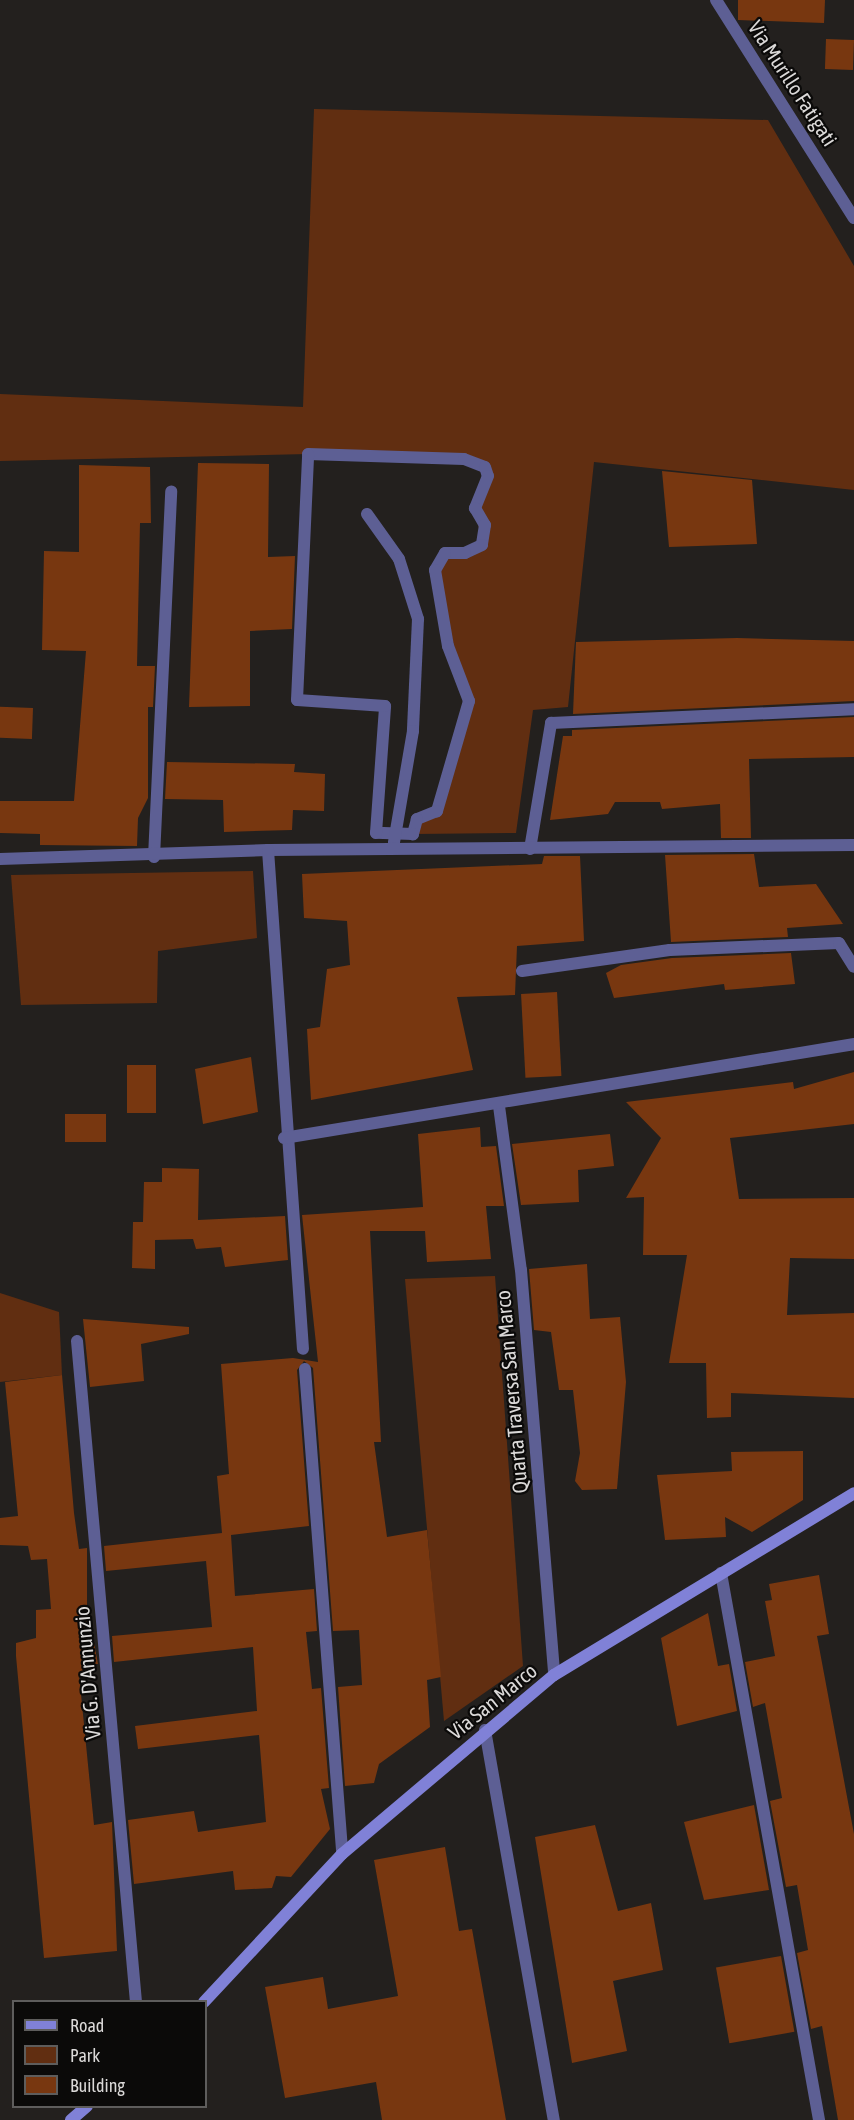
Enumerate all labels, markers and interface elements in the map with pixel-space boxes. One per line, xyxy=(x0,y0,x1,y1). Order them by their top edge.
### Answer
street label: Via Murillo Fatigati xyxy=(743,15,843,151)
street label: Quarta Traversa San Marco xyxy=(490,1289,532,1495)
street label: Via G. D'Annunzio xyxy=(69,1605,105,1741)
street label: Via San Marco xyxy=(442,1658,542,1744)
legend xyxy=(12,2000,207,2108)
text: Road xyxy=(70,2015,104,2036)
text: Park xyxy=(70,2045,100,2066)
text: Building xyxy=(70,2075,125,2096)

